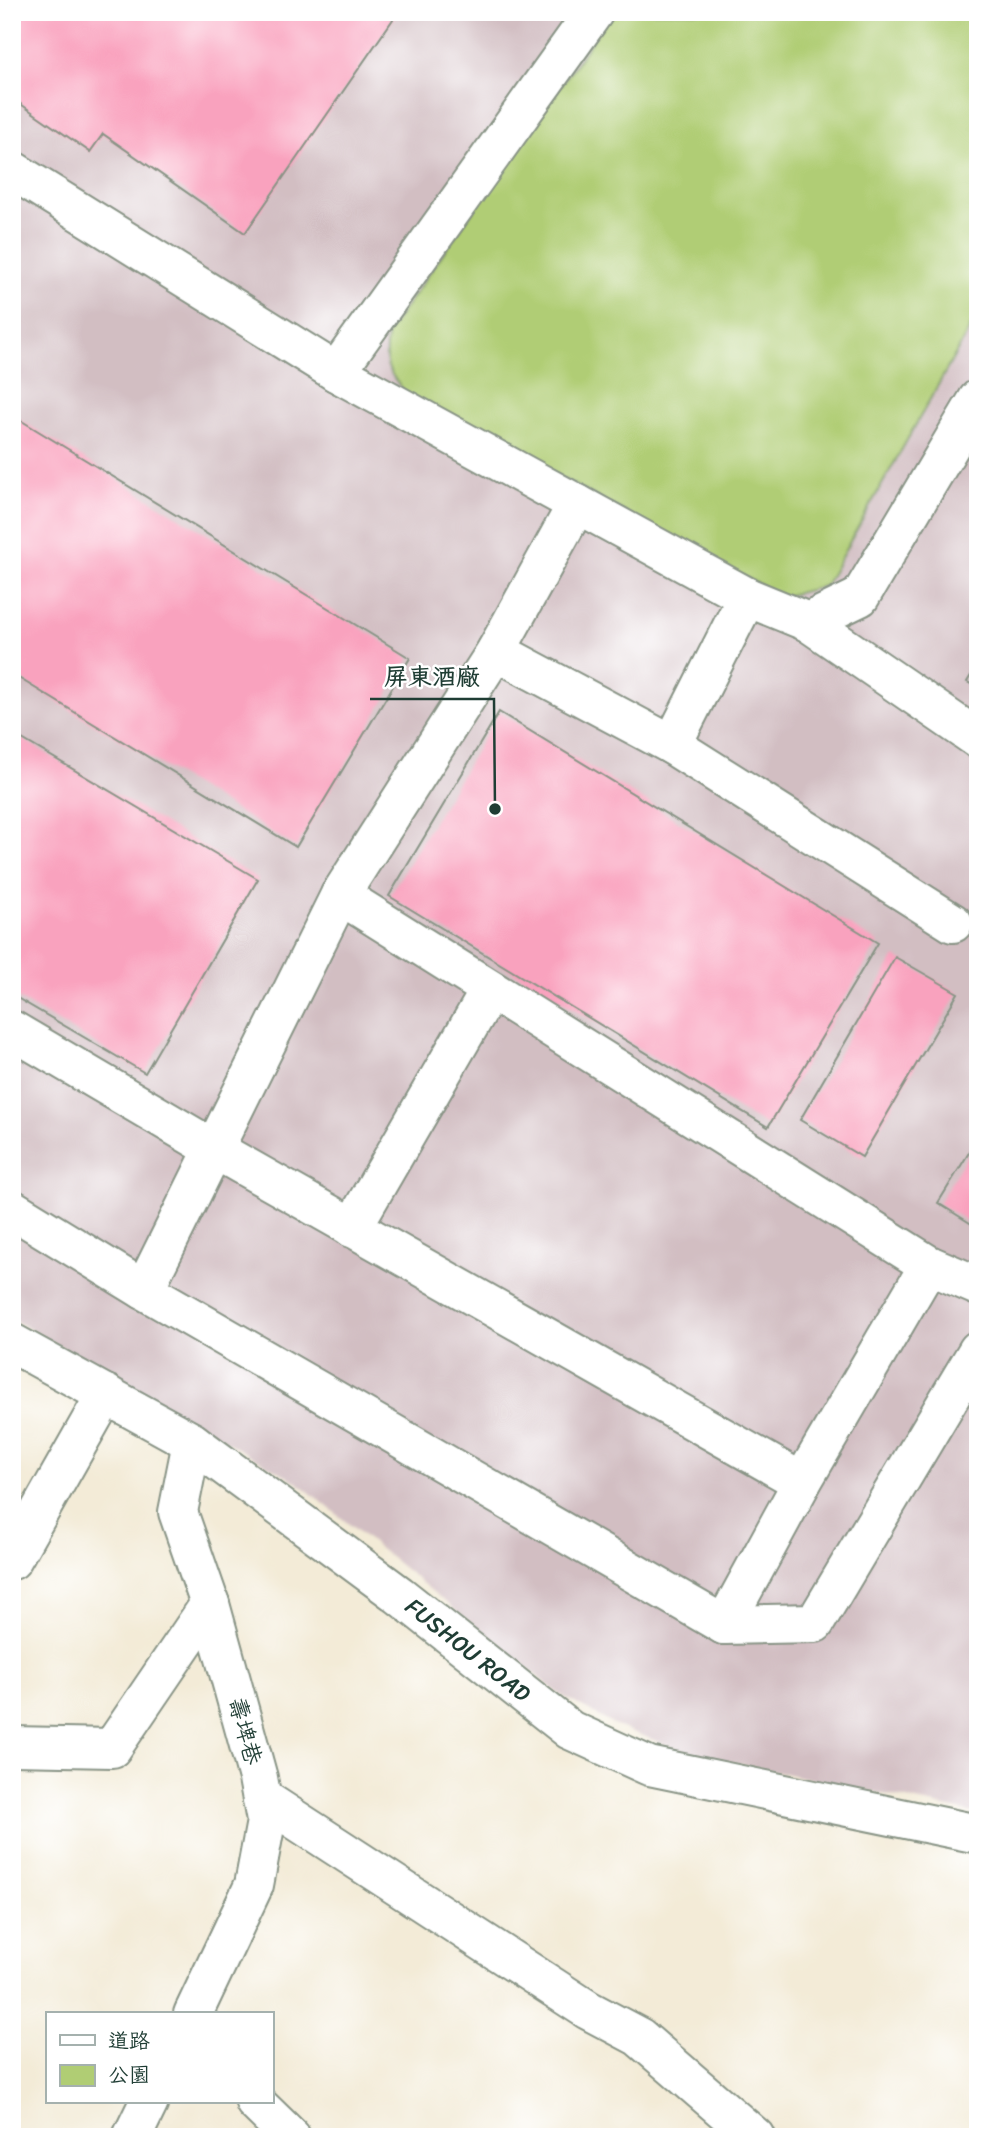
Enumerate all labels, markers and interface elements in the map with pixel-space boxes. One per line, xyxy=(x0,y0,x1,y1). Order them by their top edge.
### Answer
callout: 屏東酒廠 xyxy=(370,654,494,699)
text: 屏東酒廠 xyxy=(384,656,480,698)
street label: FUSHOU ROAD xyxy=(396,1587,541,1713)
street label: 壽埤巷 xyxy=(216,1692,274,1771)
legend xyxy=(46,2012,273,2104)
text: 道路 xyxy=(108,2022,150,2060)
text: 公園 xyxy=(108,2056,150,2094)

